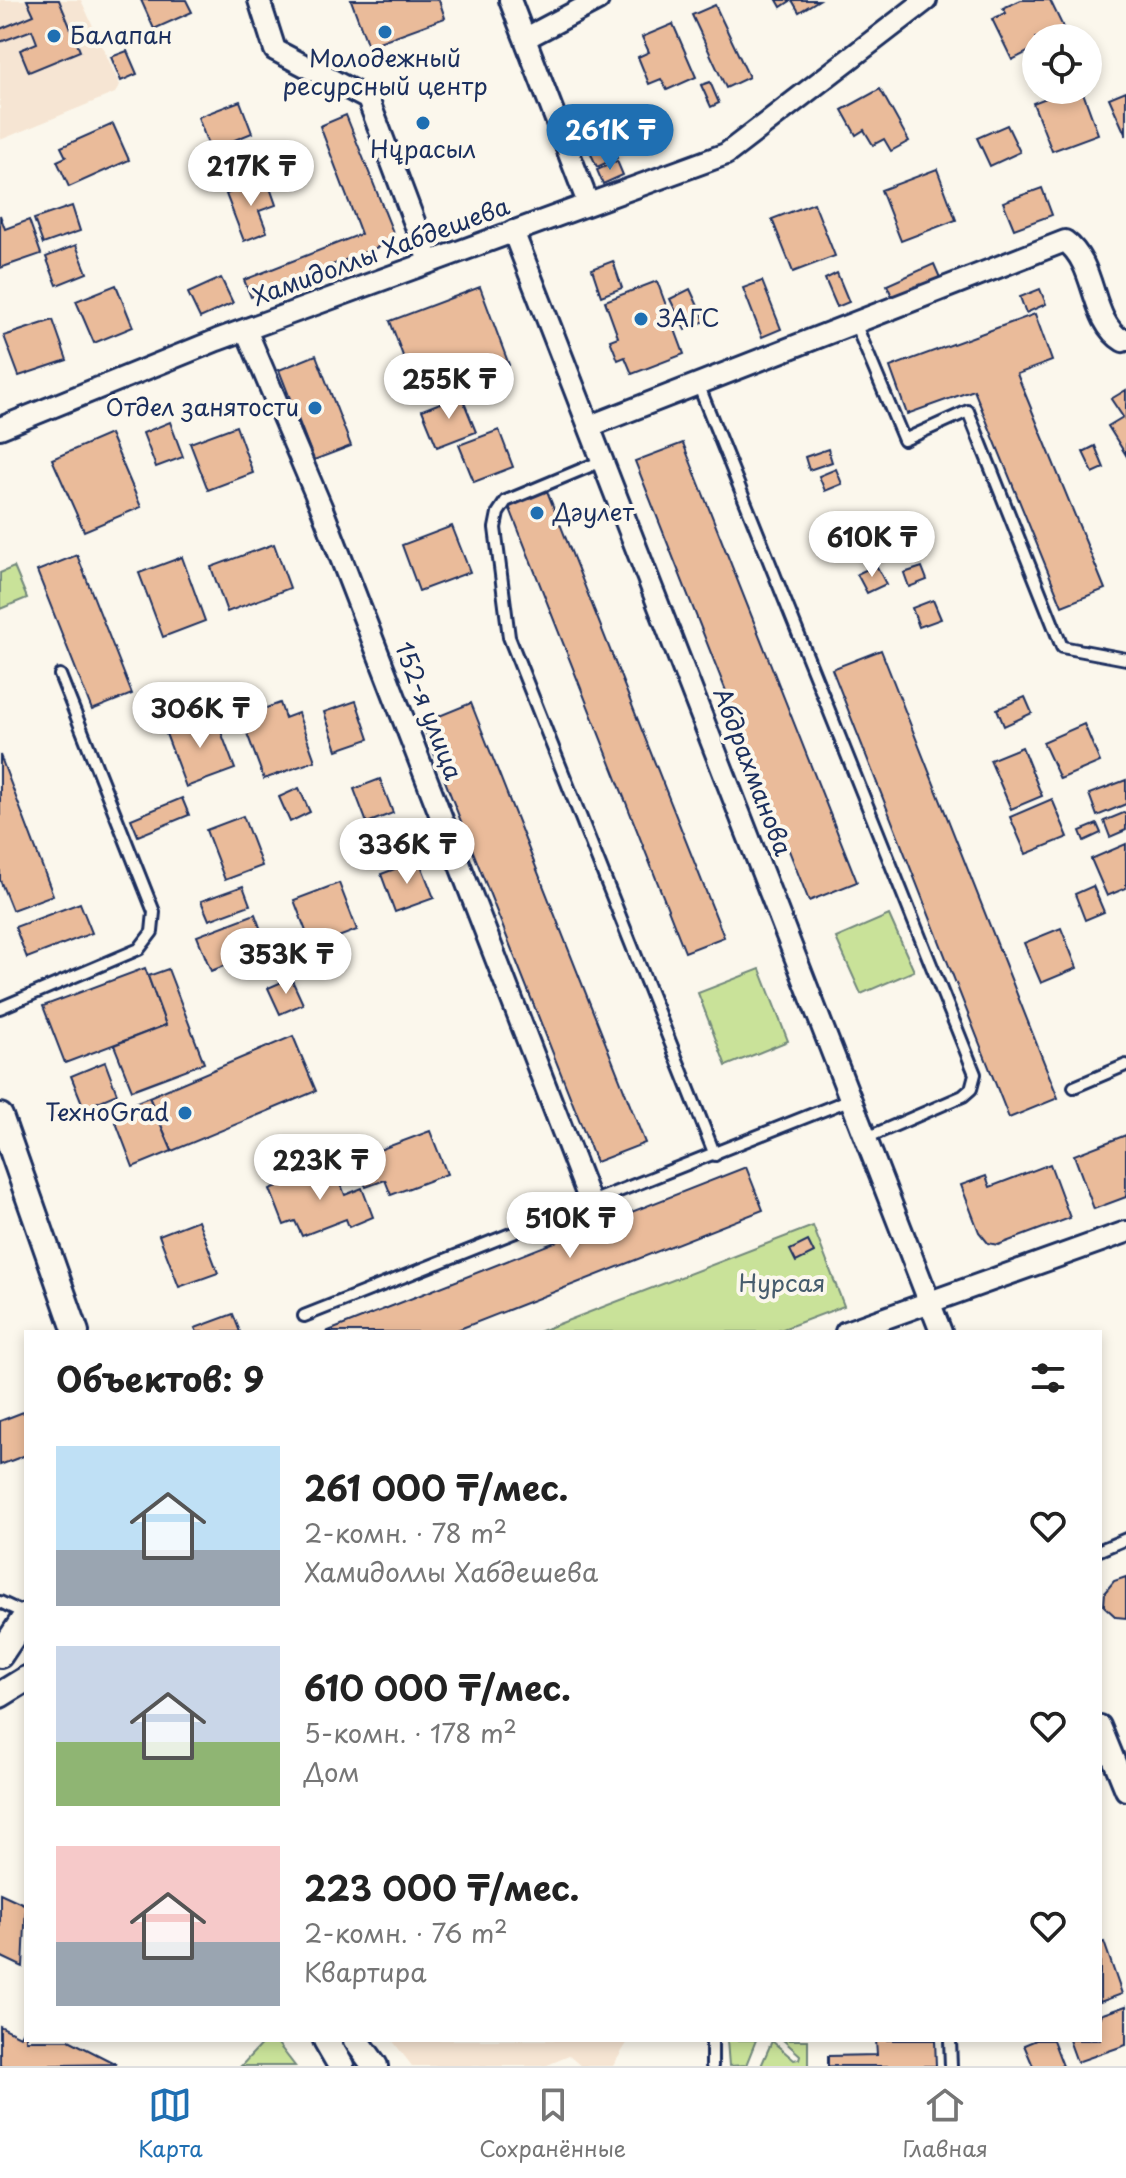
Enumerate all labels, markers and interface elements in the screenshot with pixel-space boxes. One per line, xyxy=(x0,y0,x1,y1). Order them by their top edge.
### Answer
place label: Балапан xyxy=(70,16,173,52)
marker: Молодежный ресурсный центр xyxy=(376,23,394,41)
map controls xyxy=(1022,24,1102,104)
button: locate xyxy=(1022,24,1102,104)
marker: Балапан xyxy=(45,27,63,45)
place label: Молодежный ресурсный центр xyxy=(282,39,488,103)
pin: 261K ₸ xyxy=(545,104,675,172)
text: 261K ₸ xyxy=(565,110,655,149)
marker: Нұрасыл xyxy=(414,114,432,132)
place label: Нұрасыл xyxy=(370,130,476,166)
pin: 217K ₸ xyxy=(186,140,316,208)
text: 217K ₸ xyxy=(206,146,296,185)
street label: Хамидоллы Хабдешева xyxy=(247,187,514,313)
place label: ЗАГС xyxy=(656,299,720,335)
marker: ЗАГС xyxy=(632,310,650,328)
pin: 255K ₸ xyxy=(384,353,514,421)
text: 255K ₸ xyxy=(402,359,496,398)
place label: Отдел занятости xyxy=(106,388,299,424)
marker: Отдел занятости xyxy=(306,399,324,417)
place label: Дәулет xyxy=(552,493,634,529)
marker: Дәулет xyxy=(528,504,546,522)
pin: 610K ₸ xyxy=(807,511,937,579)
text: 610K ₸ xyxy=(827,517,917,556)
street label: 152-я улица xyxy=(387,636,473,785)
pin: 306K ₸ xyxy=(135,682,265,750)
street label: Абдрахманова xyxy=(705,682,802,861)
text: 306K ₸ xyxy=(150,688,250,727)
pin: 336K ₸ xyxy=(342,818,472,886)
text: 336K ₸ xyxy=(358,824,456,863)
pin: 353K ₸ xyxy=(221,928,351,996)
text: 353K ₸ xyxy=(239,934,333,973)
place label: ТехноGrad xyxy=(45,1093,169,1129)
marker: ТехноGrad xyxy=(176,1104,194,1122)
pin: 223K ₸ xyxy=(255,1134,385,1202)
text: 223K ₸ xyxy=(272,1140,368,1179)
pin: 510K ₸ xyxy=(505,1192,635,1260)
text: 510K ₸ xyxy=(525,1198,615,1237)
park label: Нурсая xyxy=(739,1264,825,1300)
text: Объектов: 9 xyxy=(56,1352,264,1404)
icon: filters xyxy=(1026,1356,1070,1400)
text: 261 000 ₸/мес. xyxy=(304,1461,568,1513)
icon: home xyxy=(120,1478,216,1574)
icon: heart xyxy=(1026,1504,1070,1548)
text: 2-комн. · 78 m² xyxy=(304,1513,507,1552)
text: Хамидоллы Хабдешева xyxy=(304,1552,598,1591)
text: 610 000 ₸/мес. xyxy=(304,1661,571,1713)
icon: home xyxy=(120,1678,216,1774)
icon: heart xyxy=(1026,1704,1070,1748)
text: 5-комн. · 178 m² xyxy=(304,1713,517,1752)
text: Дом xyxy=(304,1752,360,1791)
text: 223 000 ₸/мес. xyxy=(304,1861,579,1913)
icon: home xyxy=(120,1878,216,1974)
icon: heart xyxy=(1026,1904,1070,1948)
text: 2-комн. · 76 m² xyxy=(304,1913,508,1952)
text: Квартира xyxy=(304,1952,427,1991)
tab: Карта xyxy=(138,2083,203,2164)
tab: Сохранённые xyxy=(479,2083,626,2164)
tab: Главная xyxy=(903,2083,988,2164)

